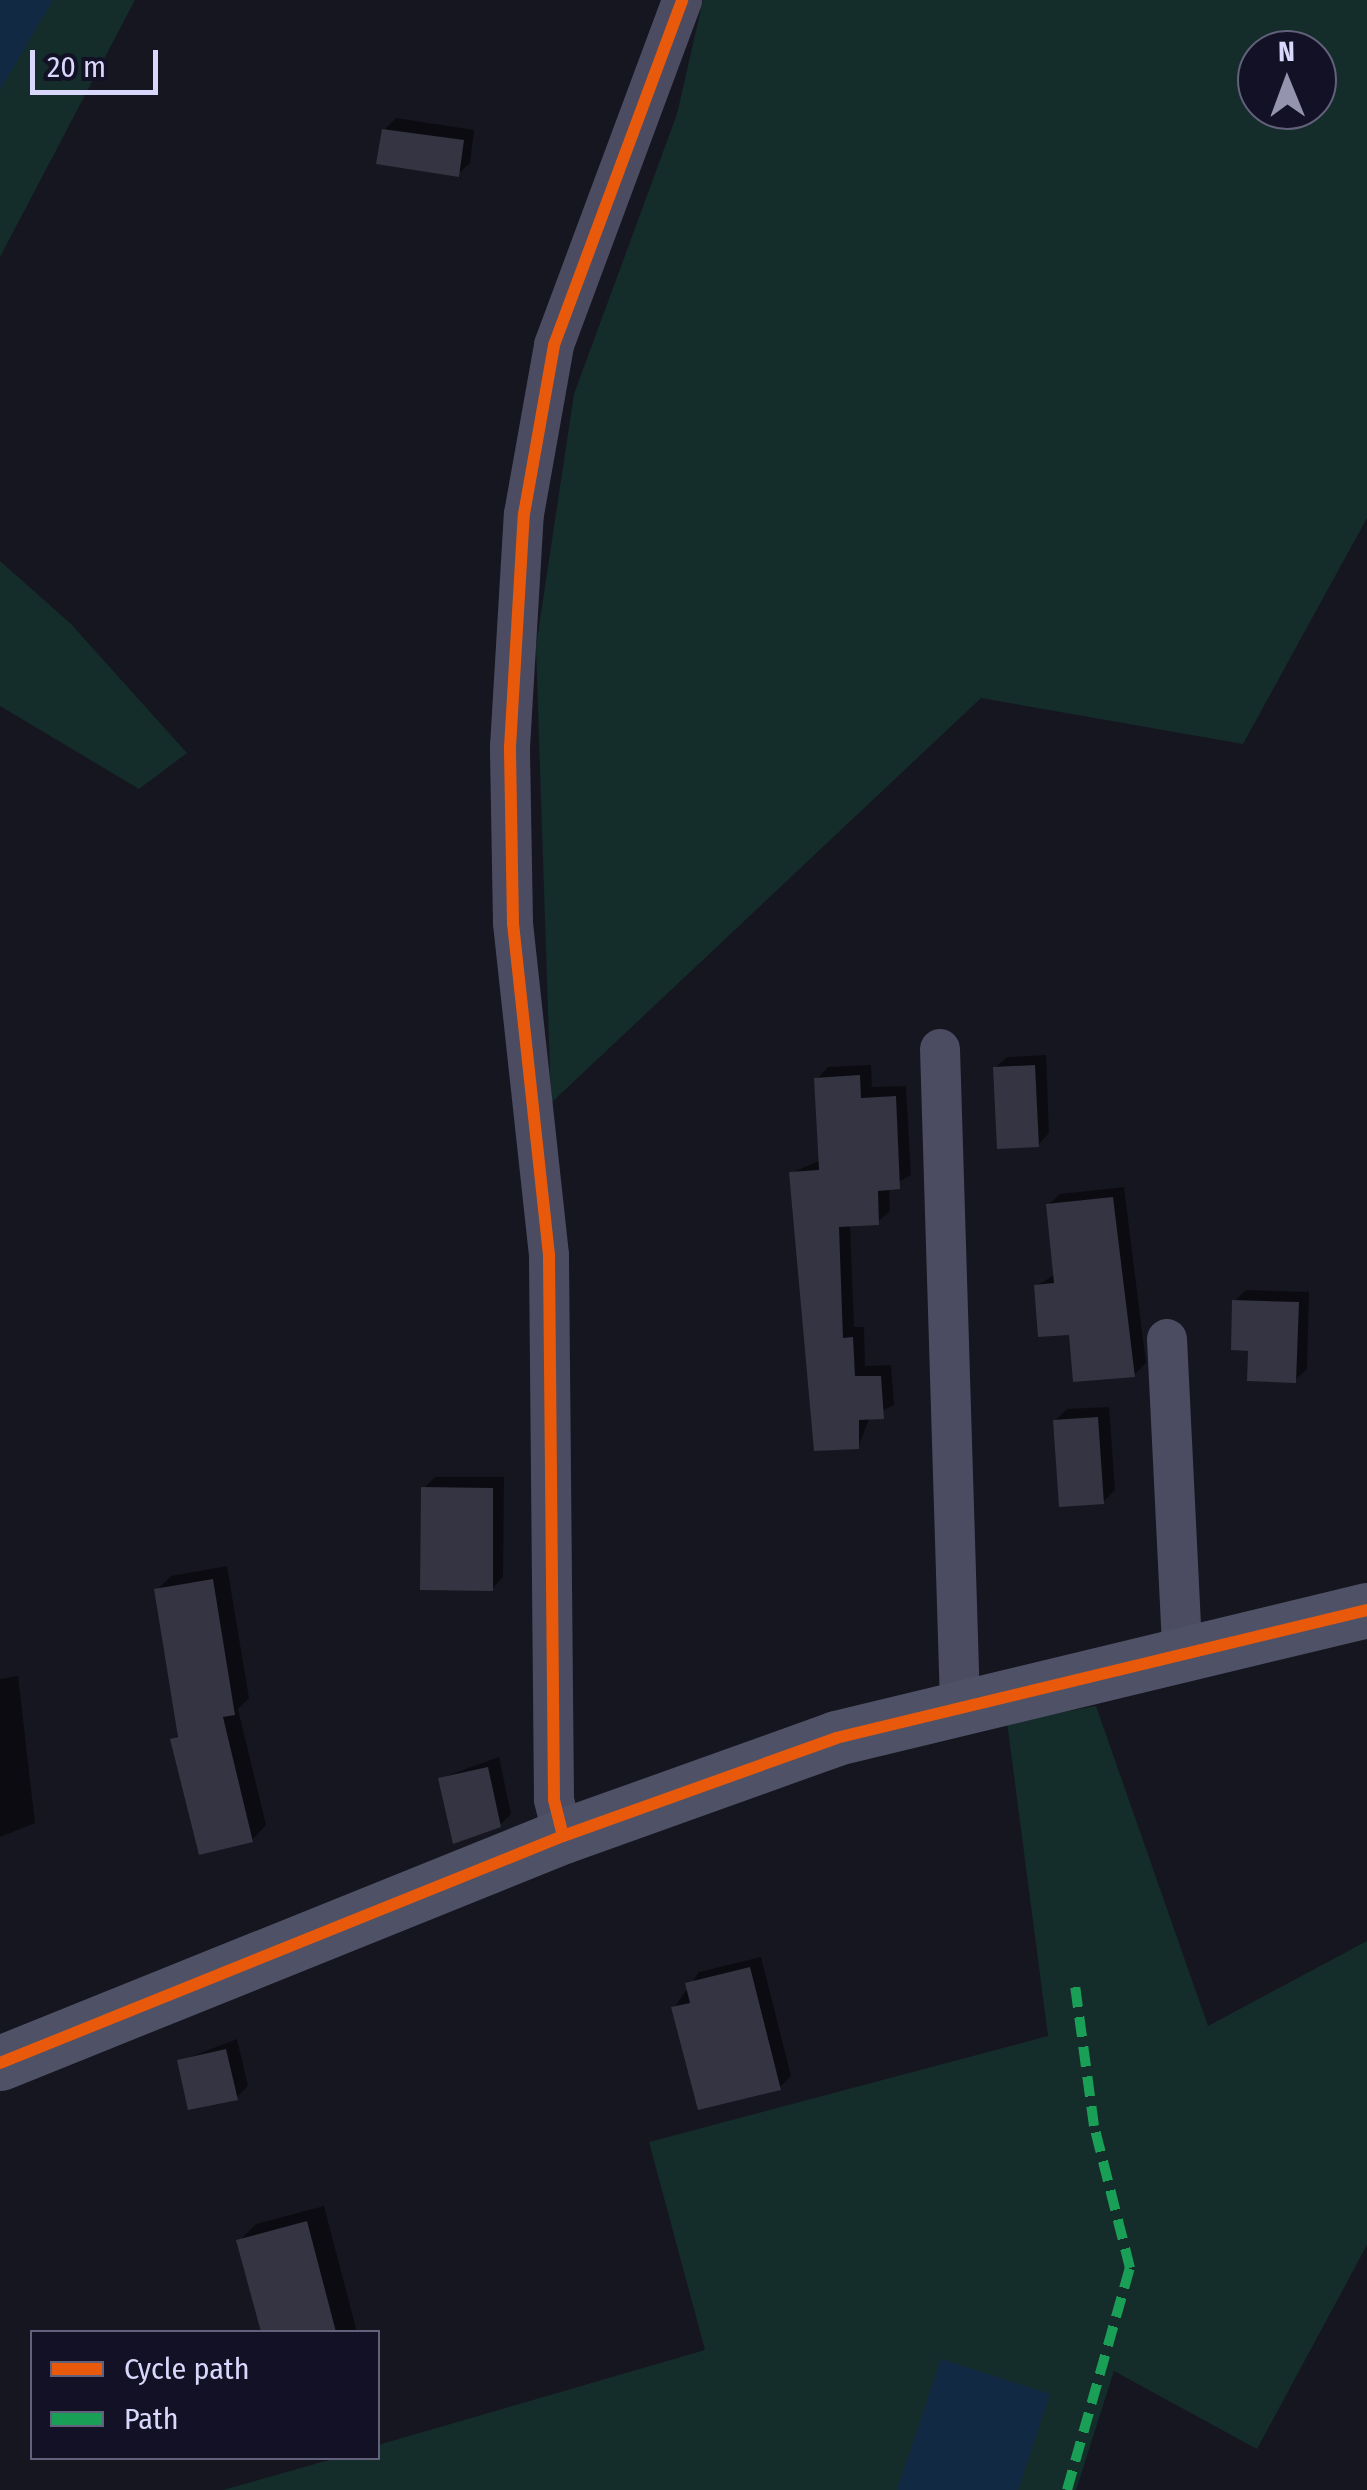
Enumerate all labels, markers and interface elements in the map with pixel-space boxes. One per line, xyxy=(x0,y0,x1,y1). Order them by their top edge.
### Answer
scale bar xyxy=(35,30,162,92)
north arrow xyxy=(1237,30,1337,130)
text: N xyxy=(1278,35,1295,68)
text: 20 m xyxy=(47,49,106,85)
legend xyxy=(30,2330,380,2460)
text: Cycle path xyxy=(124,2351,250,2387)
text: Path xyxy=(124,2401,178,2437)

